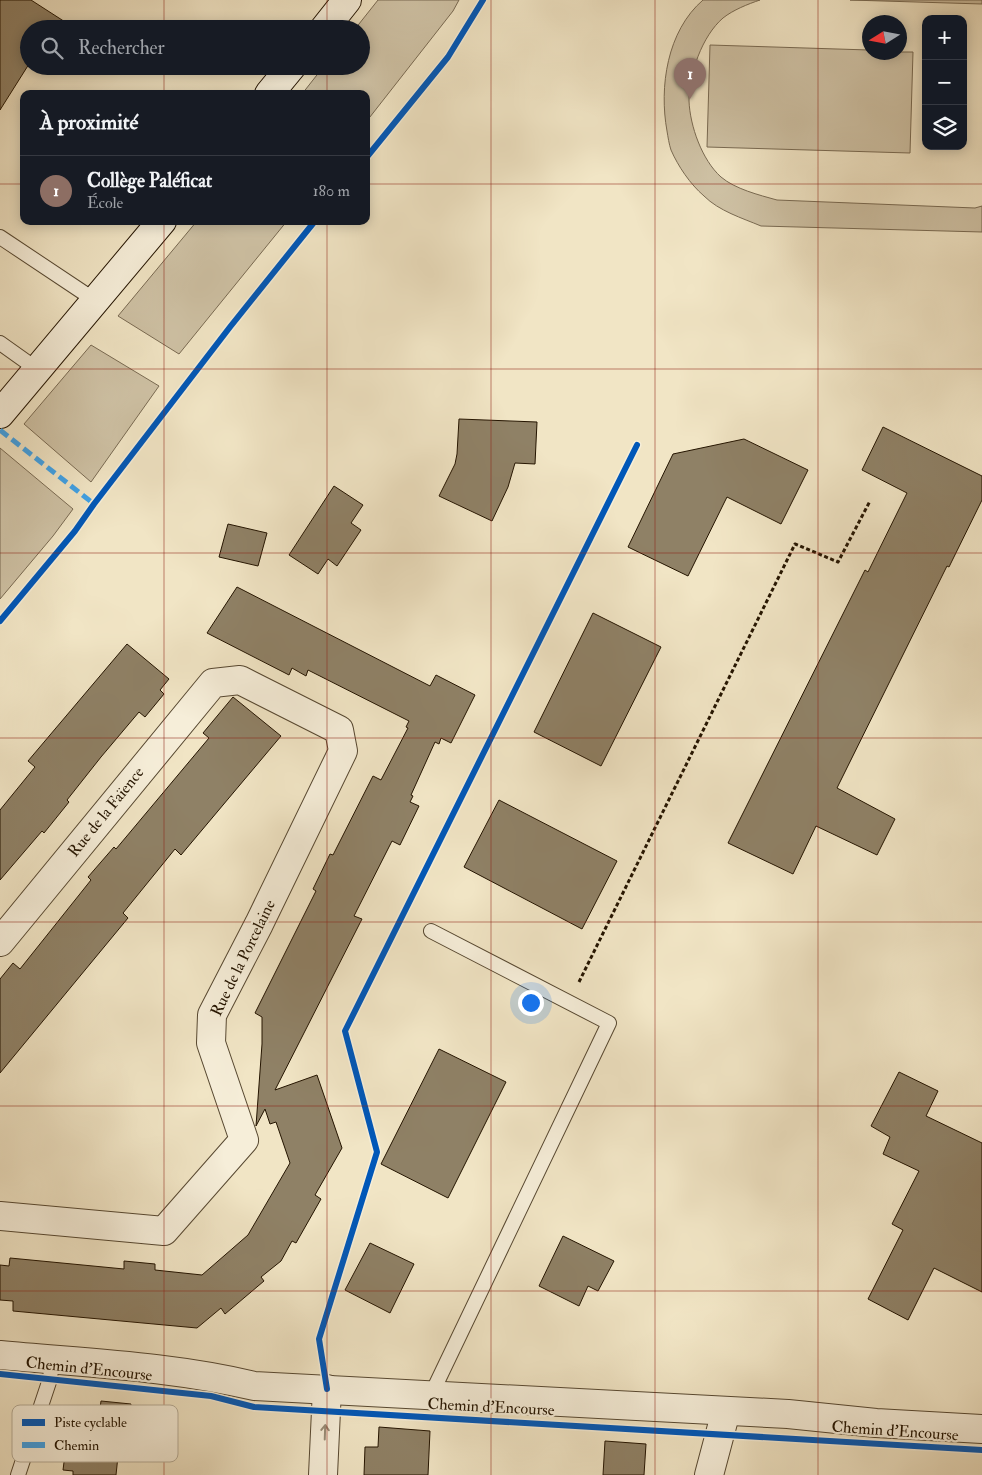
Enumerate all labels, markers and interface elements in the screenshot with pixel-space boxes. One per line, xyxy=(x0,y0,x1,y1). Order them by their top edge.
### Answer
north arrow xyxy=(862,15,907,60)
map controls xyxy=(922,15,967,150)
button: + xyxy=(922,15,967,60)
search box xyxy=(20,20,370,75)
icon: search xyxy=(38,34,66,62)
text: Rechercher xyxy=(78,36,165,60)
pin: 1 xyxy=(674,58,706,99)
button: − xyxy=(922,60,967,105)
button: layers xyxy=(922,105,967,150)
text: À proximité xyxy=(40,109,138,136)
text: Collège Paléficat xyxy=(87,169,212,193)
text: 1 xyxy=(53,181,59,201)
text: 180 m xyxy=(313,181,350,201)
text: École xyxy=(87,193,123,213)
street label: Rue de la Faïence xyxy=(64,763,149,861)
street label: Rue de la Porcelaine xyxy=(206,896,280,1020)
your location xyxy=(518,990,544,1016)
street label: Chemin d'Encourse xyxy=(25,1352,154,1386)
street label: Chemin d'Encourse xyxy=(427,1394,555,1420)
legend xyxy=(12,1405,178,1462)
text: Piste cyclable xyxy=(54,1414,127,1432)
street label: Chemin d'Encourse xyxy=(831,1417,959,1445)
one-way arrow xyxy=(320,1424,330,1440)
text: Chemin xyxy=(54,1437,99,1454)

